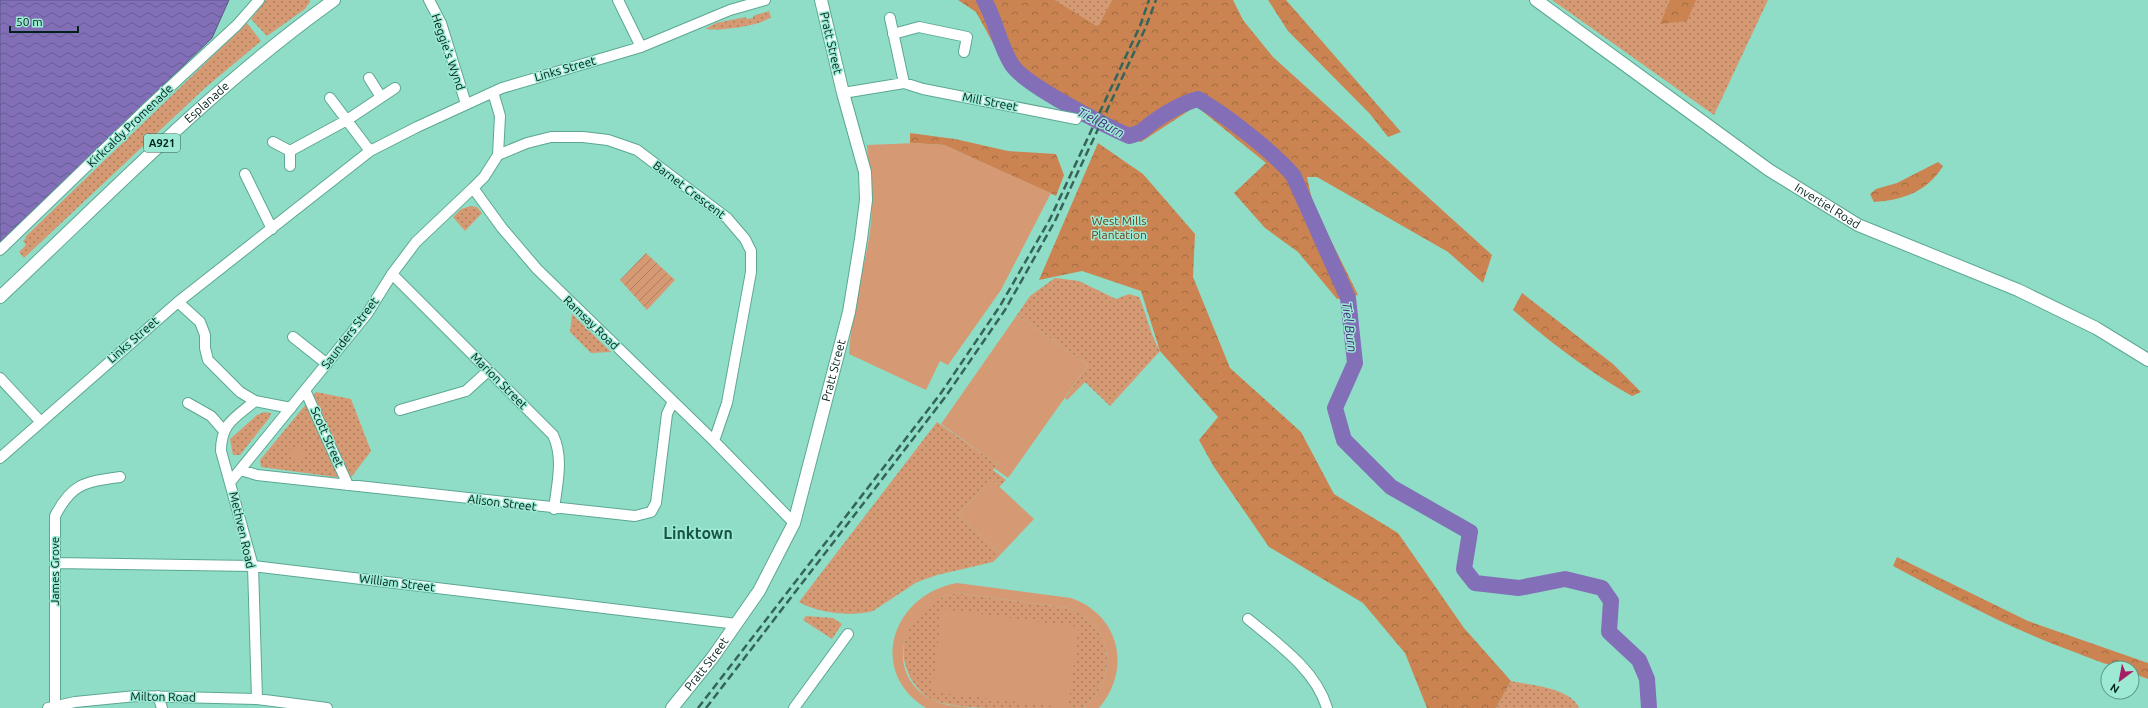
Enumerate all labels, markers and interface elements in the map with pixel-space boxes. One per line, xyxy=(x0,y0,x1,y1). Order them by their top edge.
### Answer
scale bar xyxy=(10,8,78,34)
street label: Pratt Street xyxy=(818,10,845,76)
street label: Heggie's Wynd xyxy=(429,12,468,92)
text: 50 m xyxy=(16,15,43,28)
street label: Links Street xyxy=(533,53,597,84)
street label: Esplanade xyxy=(182,79,231,125)
street label: Kirkcaldy Promenade xyxy=(84,81,175,170)
street label: Mill Street xyxy=(961,90,1019,113)
water label: Tiel Burn xyxy=(1075,104,1127,140)
road number: A921 xyxy=(144,134,180,152)
street label: Barnet Crescent xyxy=(651,158,728,221)
street label: Invertiel Road xyxy=(1792,180,1863,231)
park label: West Mills Plantation xyxy=(1091,214,1147,241)
street label: Ramsay Road xyxy=(561,293,622,352)
street label: Saunders Street xyxy=(319,294,381,371)
water label: Tiel Burn xyxy=(1340,301,1360,353)
street label: Links Street xyxy=(104,314,161,365)
street label: Pratt Street xyxy=(819,338,848,403)
street label: Marion Street xyxy=(469,350,530,412)
street label: Scott Street xyxy=(308,405,347,469)
street label: Methven Road xyxy=(227,490,258,570)
street label: Alison Street xyxy=(467,492,537,513)
district label: Linktown xyxy=(663,524,733,542)
street label: James Grove xyxy=(48,537,61,605)
street label: William Street xyxy=(358,571,436,594)
street label: Pratt Street xyxy=(682,634,731,693)
north arrow xyxy=(2100,660,2140,700)
text: N xyxy=(2108,681,2121,696)
street label: Milton Road xyxy=(130,689,196,704)

